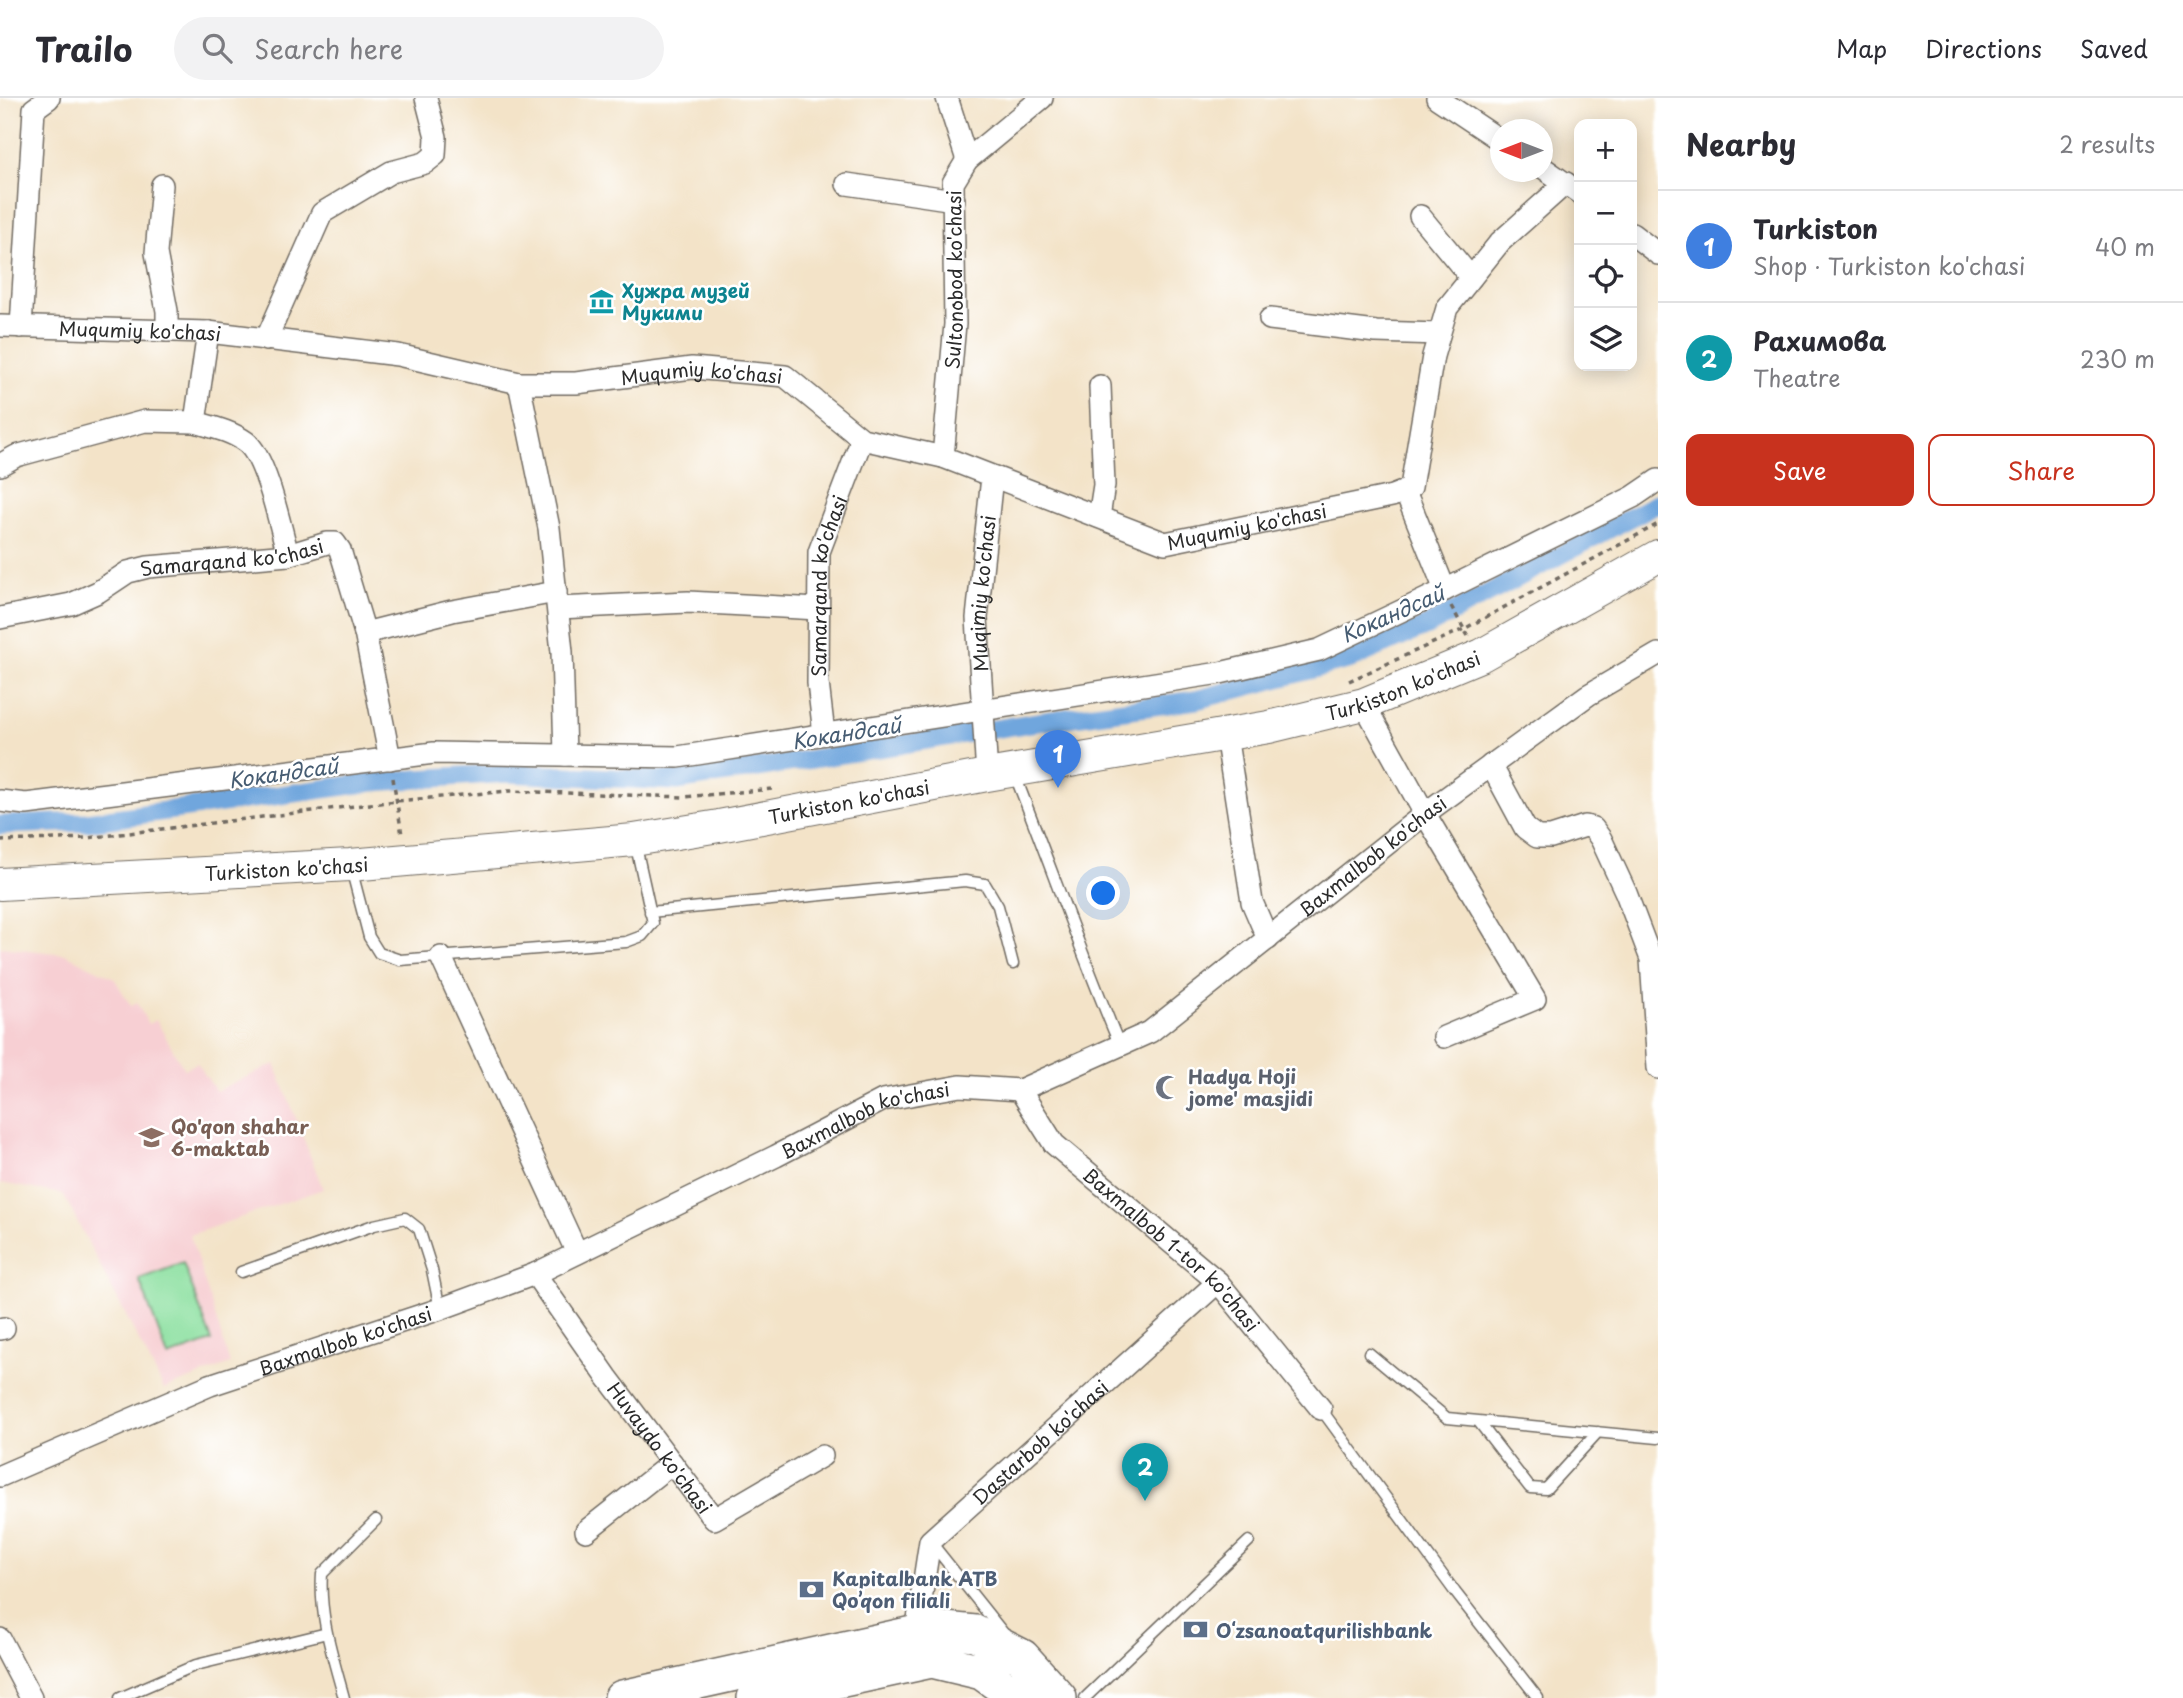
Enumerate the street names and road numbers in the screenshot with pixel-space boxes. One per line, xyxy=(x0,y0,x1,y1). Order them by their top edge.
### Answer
street label: Sultonobod ko'chasi xyxy=(937,190,969,370)
street label: Muqumiy ko'chasi xyxy=(58,314,223,347)
street label: Muqumiy ko'chasi xyxy=(619,354,784,391)
street label: Samarqand ko'chasi xyxy=(804,491,853,677)
street label: Muqumiy ko'chasi xyxy=(1164,496,1329,556)
street label: Muqimiy ko'chasi xyxy=(962,514,1002,673)
street label: Samarqand ko'chasi xyxy=(137,531,327,583)
street label: Turkiston ko'chasi xyxy=(1323,643,1484,727)
street label: Turkiston ko'chasi xyxy=(766,772,932,830)
street label: Baxmalbob ko'chasi xyxy=(1293,788,1452,923)
street label: Turkiston ko'chasi xyxy=(204,849,369,887)
street label: Baxmalbob ko'chasi xyxy=(775,1074,952,1165)
street label: Baxmalbob 1-tor ko'chasi xyxy=(1077,1160,1267,1337)
street label: Baxmalbob ko'chasi xyxy=(254,1299,435,1382)
street label: Dastarbob ko'chasi xyxy=(966,1373,1114,1511)
street label: Huvaydo ko'chasi xyxy=(601,1376,719,1519)

